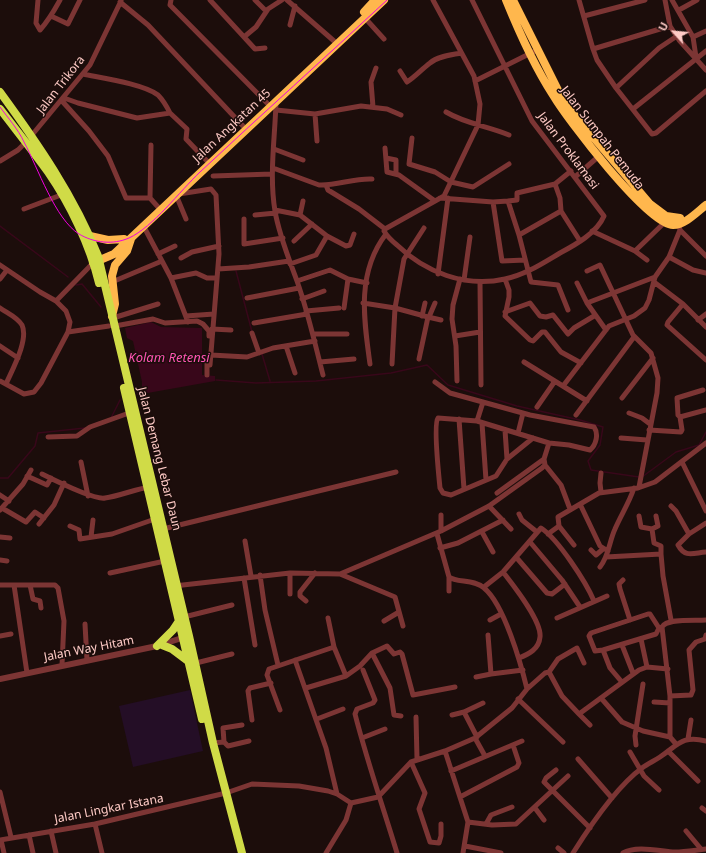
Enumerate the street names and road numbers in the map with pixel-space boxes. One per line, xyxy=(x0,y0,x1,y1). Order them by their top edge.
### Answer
street label: Jalan Trikora xyxy=(34,53,88,117)
street label: Jalan Sumpah Pemuda xyxy=(557,84,647,192)
street label: Jalan Angkatan 45 xyxy=(190,86,274,166)
street label: Jalan Proklamasi xyxy=(534,110,602,192)
street label: Jalan Demang Lebar Daun xyxy=(134,386,184,532)
street label: Jalan Way Hitam xyxy=(43,633,135,665)
street label: Jalan Lingkar Istana xyxy=(53,791,165,827)

